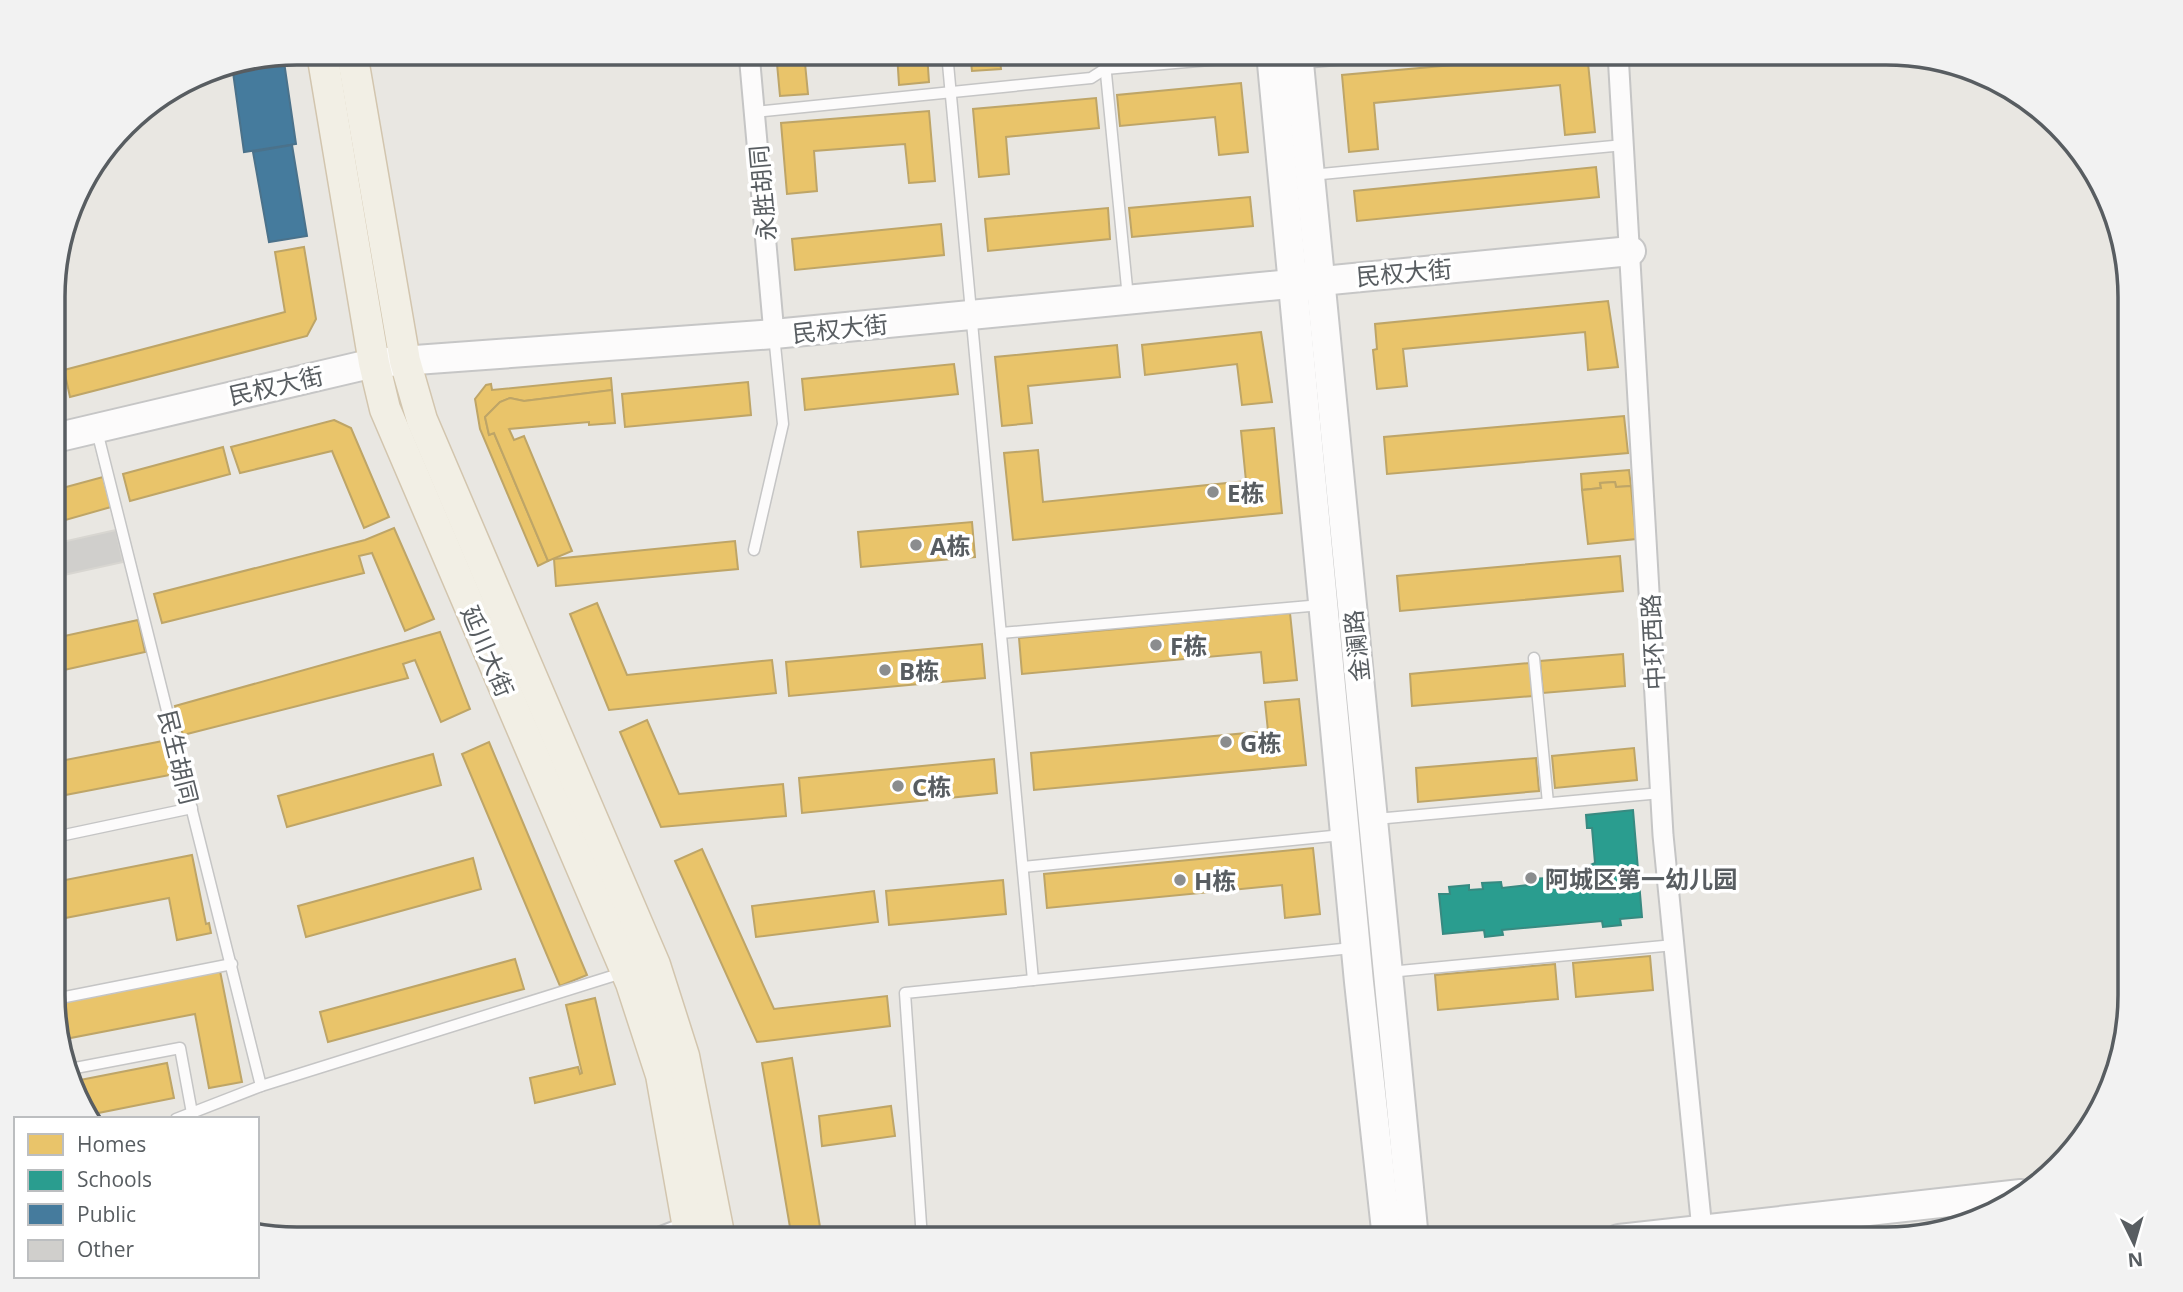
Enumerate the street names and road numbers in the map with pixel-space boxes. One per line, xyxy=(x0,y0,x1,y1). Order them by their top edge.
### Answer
street label: 永胜胡同 xyxy=(741,144,783,242)
street label: 民权大街 xyxy=(1355,251,1453,293)
street label: 民权大街 xyxy=(791,307,889,349)
street label: 民权大街 xyxy=(226,358,326,412)
street label: 中环西路 xyxy=(1633,593,1671,691)
street label: 延川大街 xyxy=(454,600,522,702)
street label: 金澜路 xyxy=(1336,608,1376,684)
street label: 民生胡同 xyxy=(151,706,207,808)

